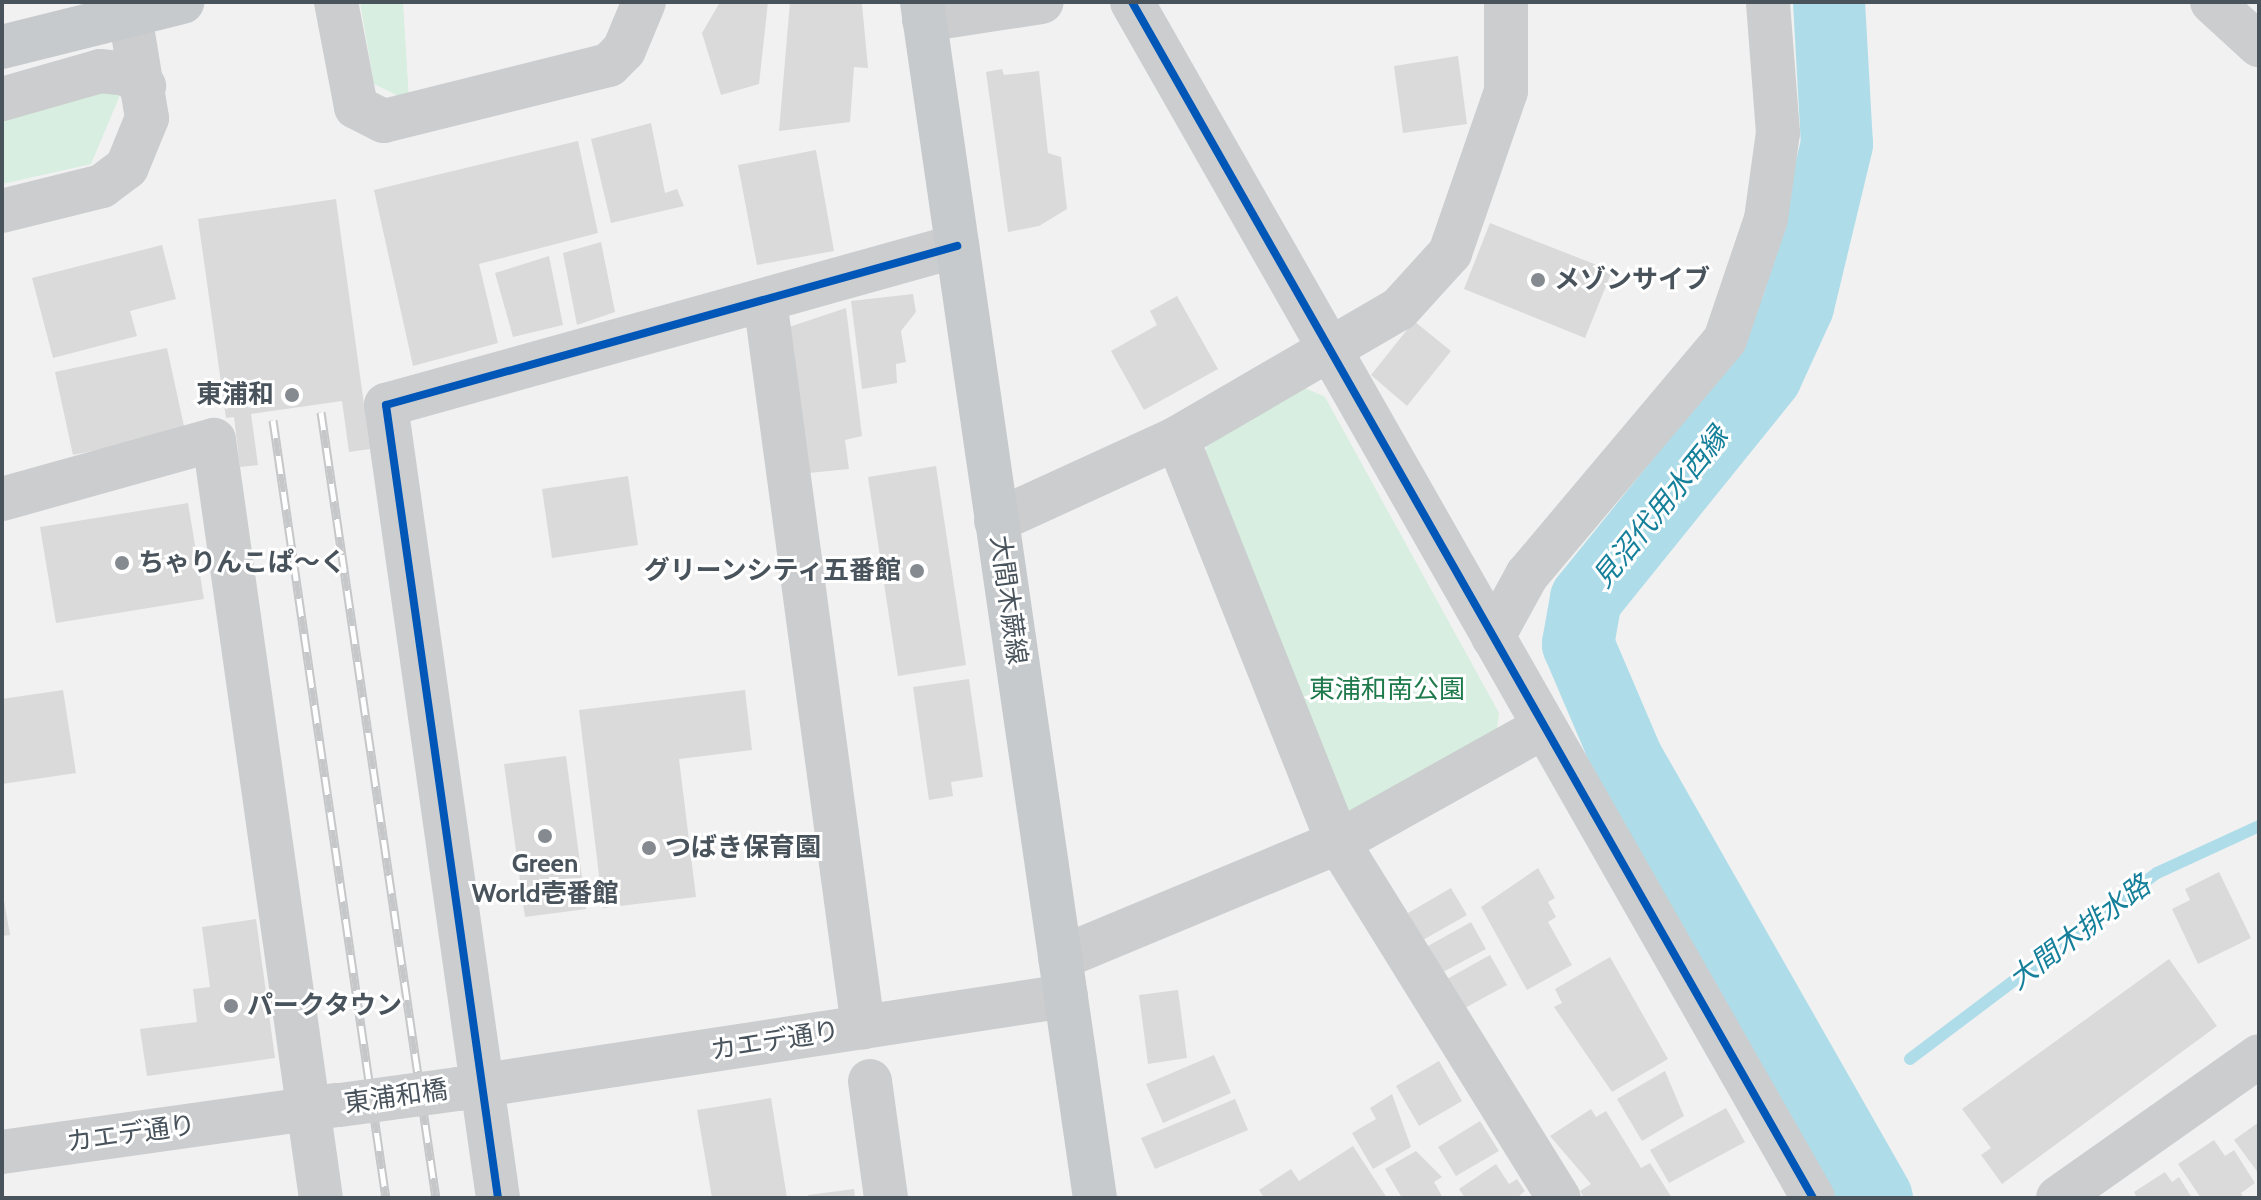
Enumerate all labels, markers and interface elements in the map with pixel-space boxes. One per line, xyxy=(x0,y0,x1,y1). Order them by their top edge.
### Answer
place label: メゾンサイブ xyxy=(1554,264,1710,296)
marker: メゾンサイブ xyxy=(1529,271,1547,289)
place label: 東浦和 xyxy=(196,379,274,411)
marker: 東浦和 xyxy=(281,384,303,406)
water label: 見沼代用水西縁 xyxy=(1585,420,1735,594)
street label: 大間木蕨線 xyxy=(984,533,1032,667)
place label: ちゃりんこぱ～く xyxy=(138,547,346,579)
marker: ちゃりんこぱ～く xyxy=(113,554,131,572)
place label: グリーンシティ五番館 xyxy=(641,555,901,587)
marker: グリーンシティ五番館 xyxy=(908,562,926,580)
park label: 東浦和南公園 xyxy=(1309,674,1465,706)
marker: Green World壱番館 xyxy=(536,827,554,845)
place label: つばき保育園 xyxy=(665,832,821,864)
marker: つばき保育園 xyxy=(640,839,658,857)
place label: Green World壱番館 xyxy=(472,848,618,910)
water label: 大間木排水路 xyxy=(2002,868,2156,996)
place label: パークタウン xyxy=(247,990,403,1022)
marker: パークタウン xyxy=(222,997,240,1015)
street label: カエデ通り xyxy=(708,1015,842,1067)
street label: 東浦和橋 xyxy=(342,1074,450,1120)
street label: カエデ通り xyxy=(64,1110,198,1158)

